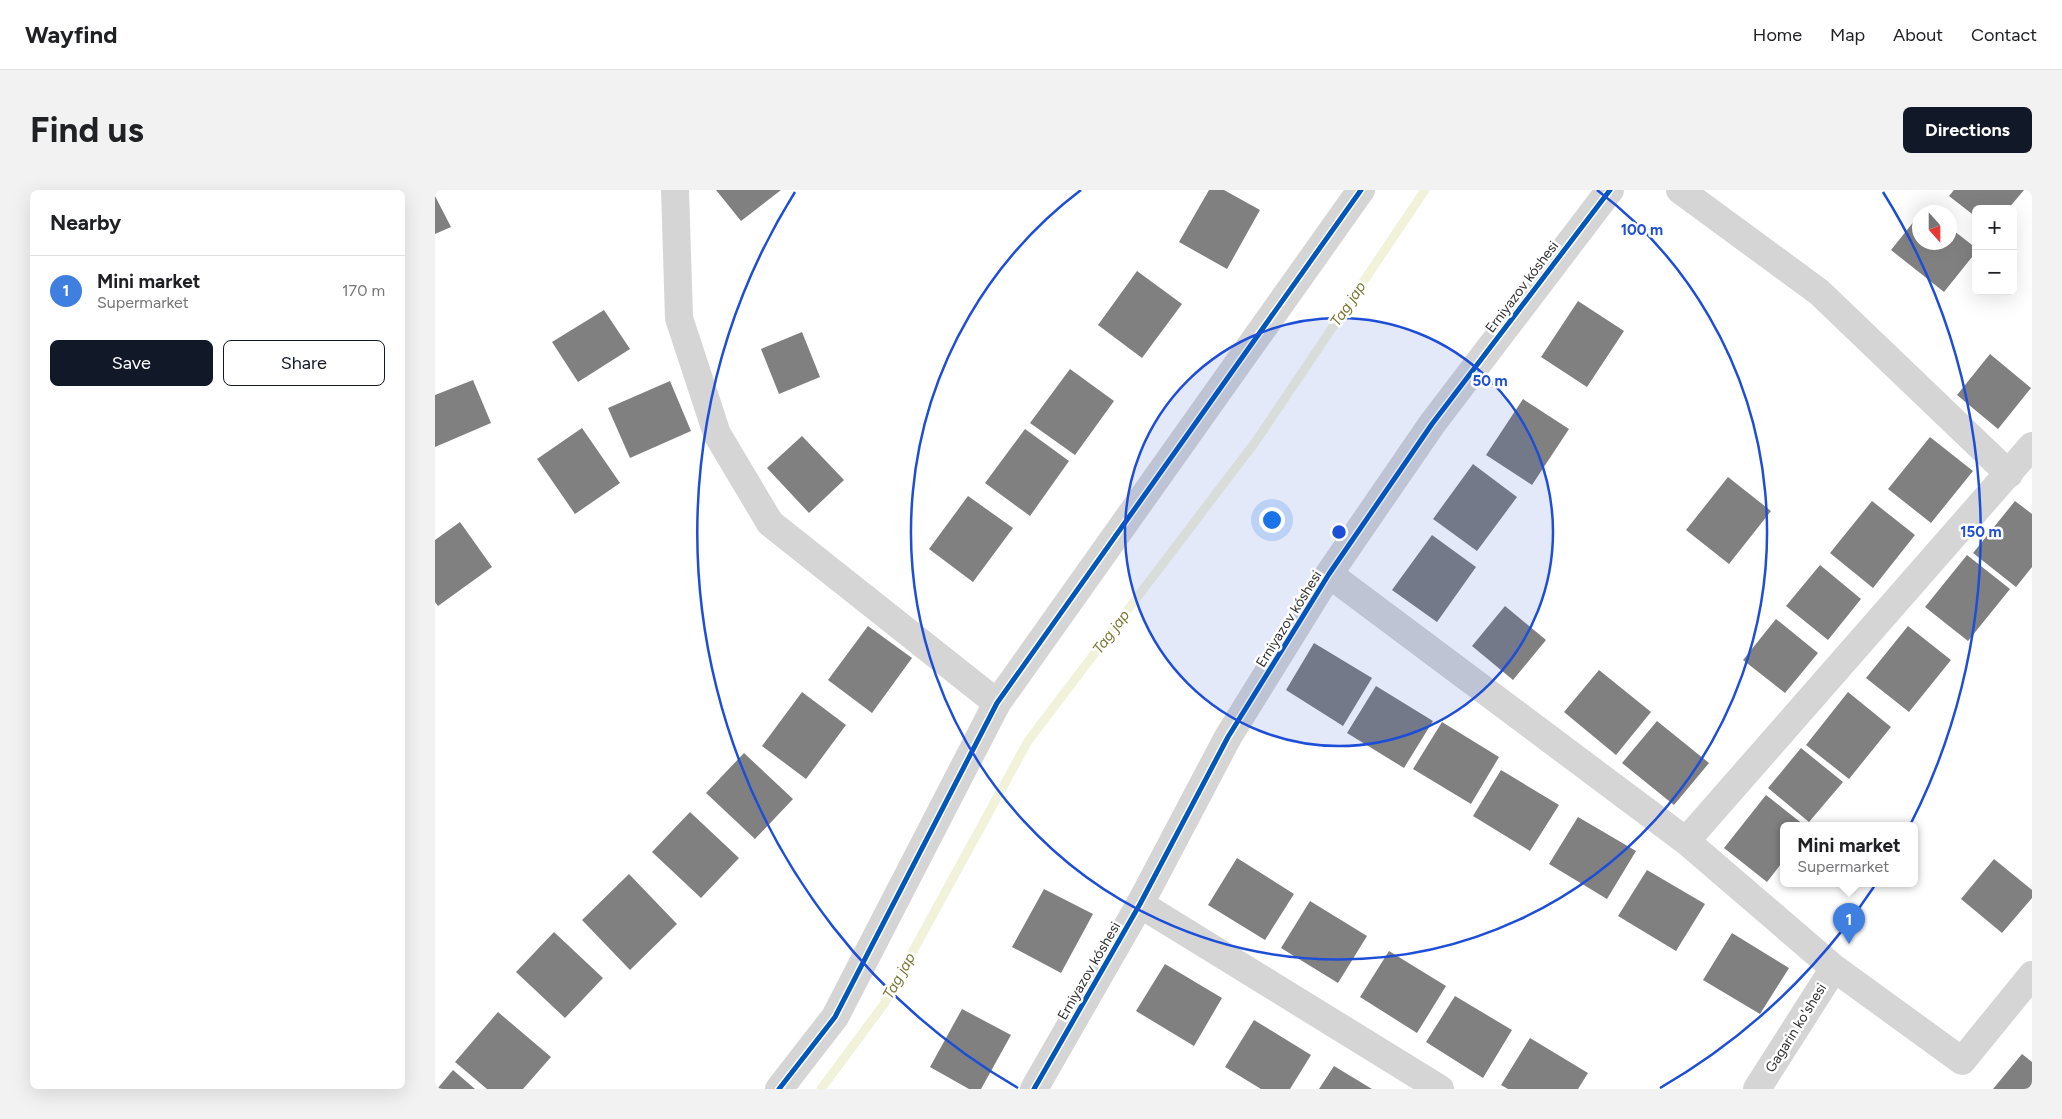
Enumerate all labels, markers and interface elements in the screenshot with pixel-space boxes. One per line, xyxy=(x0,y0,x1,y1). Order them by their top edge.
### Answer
text: Wayfind xyxy=(25,20,118,49)
text: Home xyxy=(1753,24,1802,46)
text: Map xyxy=(1830,24,1865,46)
text: About xyxy=(1893,24,1943,46)
text: Contact xyxy=(1971,24,2037,46)
button: Directions xyxy=(1903,107,2032,153)
text: Find us xyxy=(30,109,144,151)
north arrow xyxy=(1912,205,1957,250)
map controls xyxy=(1972,205,2017,295)
button: + xyxy=(1972,205,2017,250)
text: Nearby xyxy=(50,210,121,235)
text: 100 m xyxy=(1621,221,1663,239)
street label: Erniyazov kóshesi xyxy=(1482,238,1562,336)
button: − xyxy=(1972,250,2017,295)
text: Mini market xyxy=(97,270,200,293)
water label: Tag jap xyxy=(1327,278,1370,330)
text: 1 xyxy=(63,281,69,300)
text: 170 m xyxy=(342,281,385,300)
text: Supermarket xyxy=(97,293,189,312)
button: Save xyxy=(50,340,213,386)
button: Share xyxy=(223,340,385,386)
text: 50 m xyxy=(1472,372,1508,390)
your location xyxy=(1259,507,1285,533)
centre of rings xyxy=(1330,523,1348,541)
text: 150 m xyxy=(1960,523,2002,541)
street label: Erniyazov kóshesi xyxy=(1253,568,1325,670)
water label: Tag jap xyxy=(1089,606,1133,657)
popup xyxy=(1780,822,1918,887)
text: Mini market xyxy=(1797,834,1901,857)
text: Supermarket xyxy=(1797,857,1889,876)
pin: 1 xyxy=(1833,903,1865,944)
street label: Erniyazov kóshesi xyxy=(1054,919,1124,1023)
water label: Tag jap xyxy=(879,950,919,1002)
street label: Gagarin ko'shesi xyxy=(1762,980,1830,1076)

